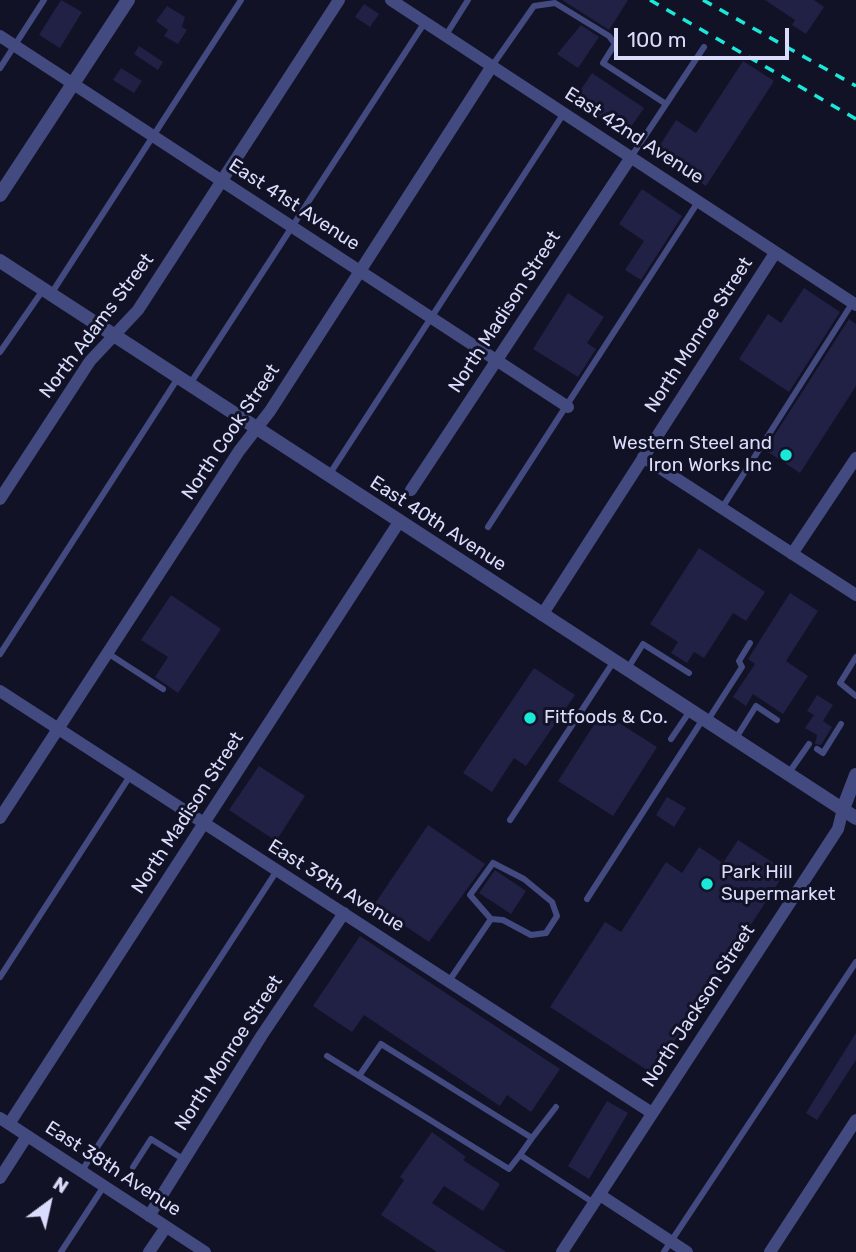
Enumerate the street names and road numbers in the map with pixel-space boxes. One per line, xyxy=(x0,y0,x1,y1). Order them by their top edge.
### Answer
street label: East 42nd Avenue xyxy=(560,83,708,189)
street label: East 41st Avenue xyxy=(224,154,364,256)
street label: North Madison Street xyxy=(444,227,566,397)
street label: North Adams Street xyxy=(35,249,159,403)
street label: North Monroe Street xyxy=(640,253,758,417)
street label: North Cook Street xyxy=(177,360,285,504)
street label: East 40th Avenue xyxy=(366,471,510,577)
street label: North Madison Street xyxy=(127,728,249,898)
street label: East 39th Avenue xyxy=(264,835,408,937)
street label: North Jackson Street xyxy=(638,920,760,1092)
street label: North Monroe Street xyxy=(170,971,288,1135)
street label: East 38th Avenue xyxy=(41,1117,185,1221)

